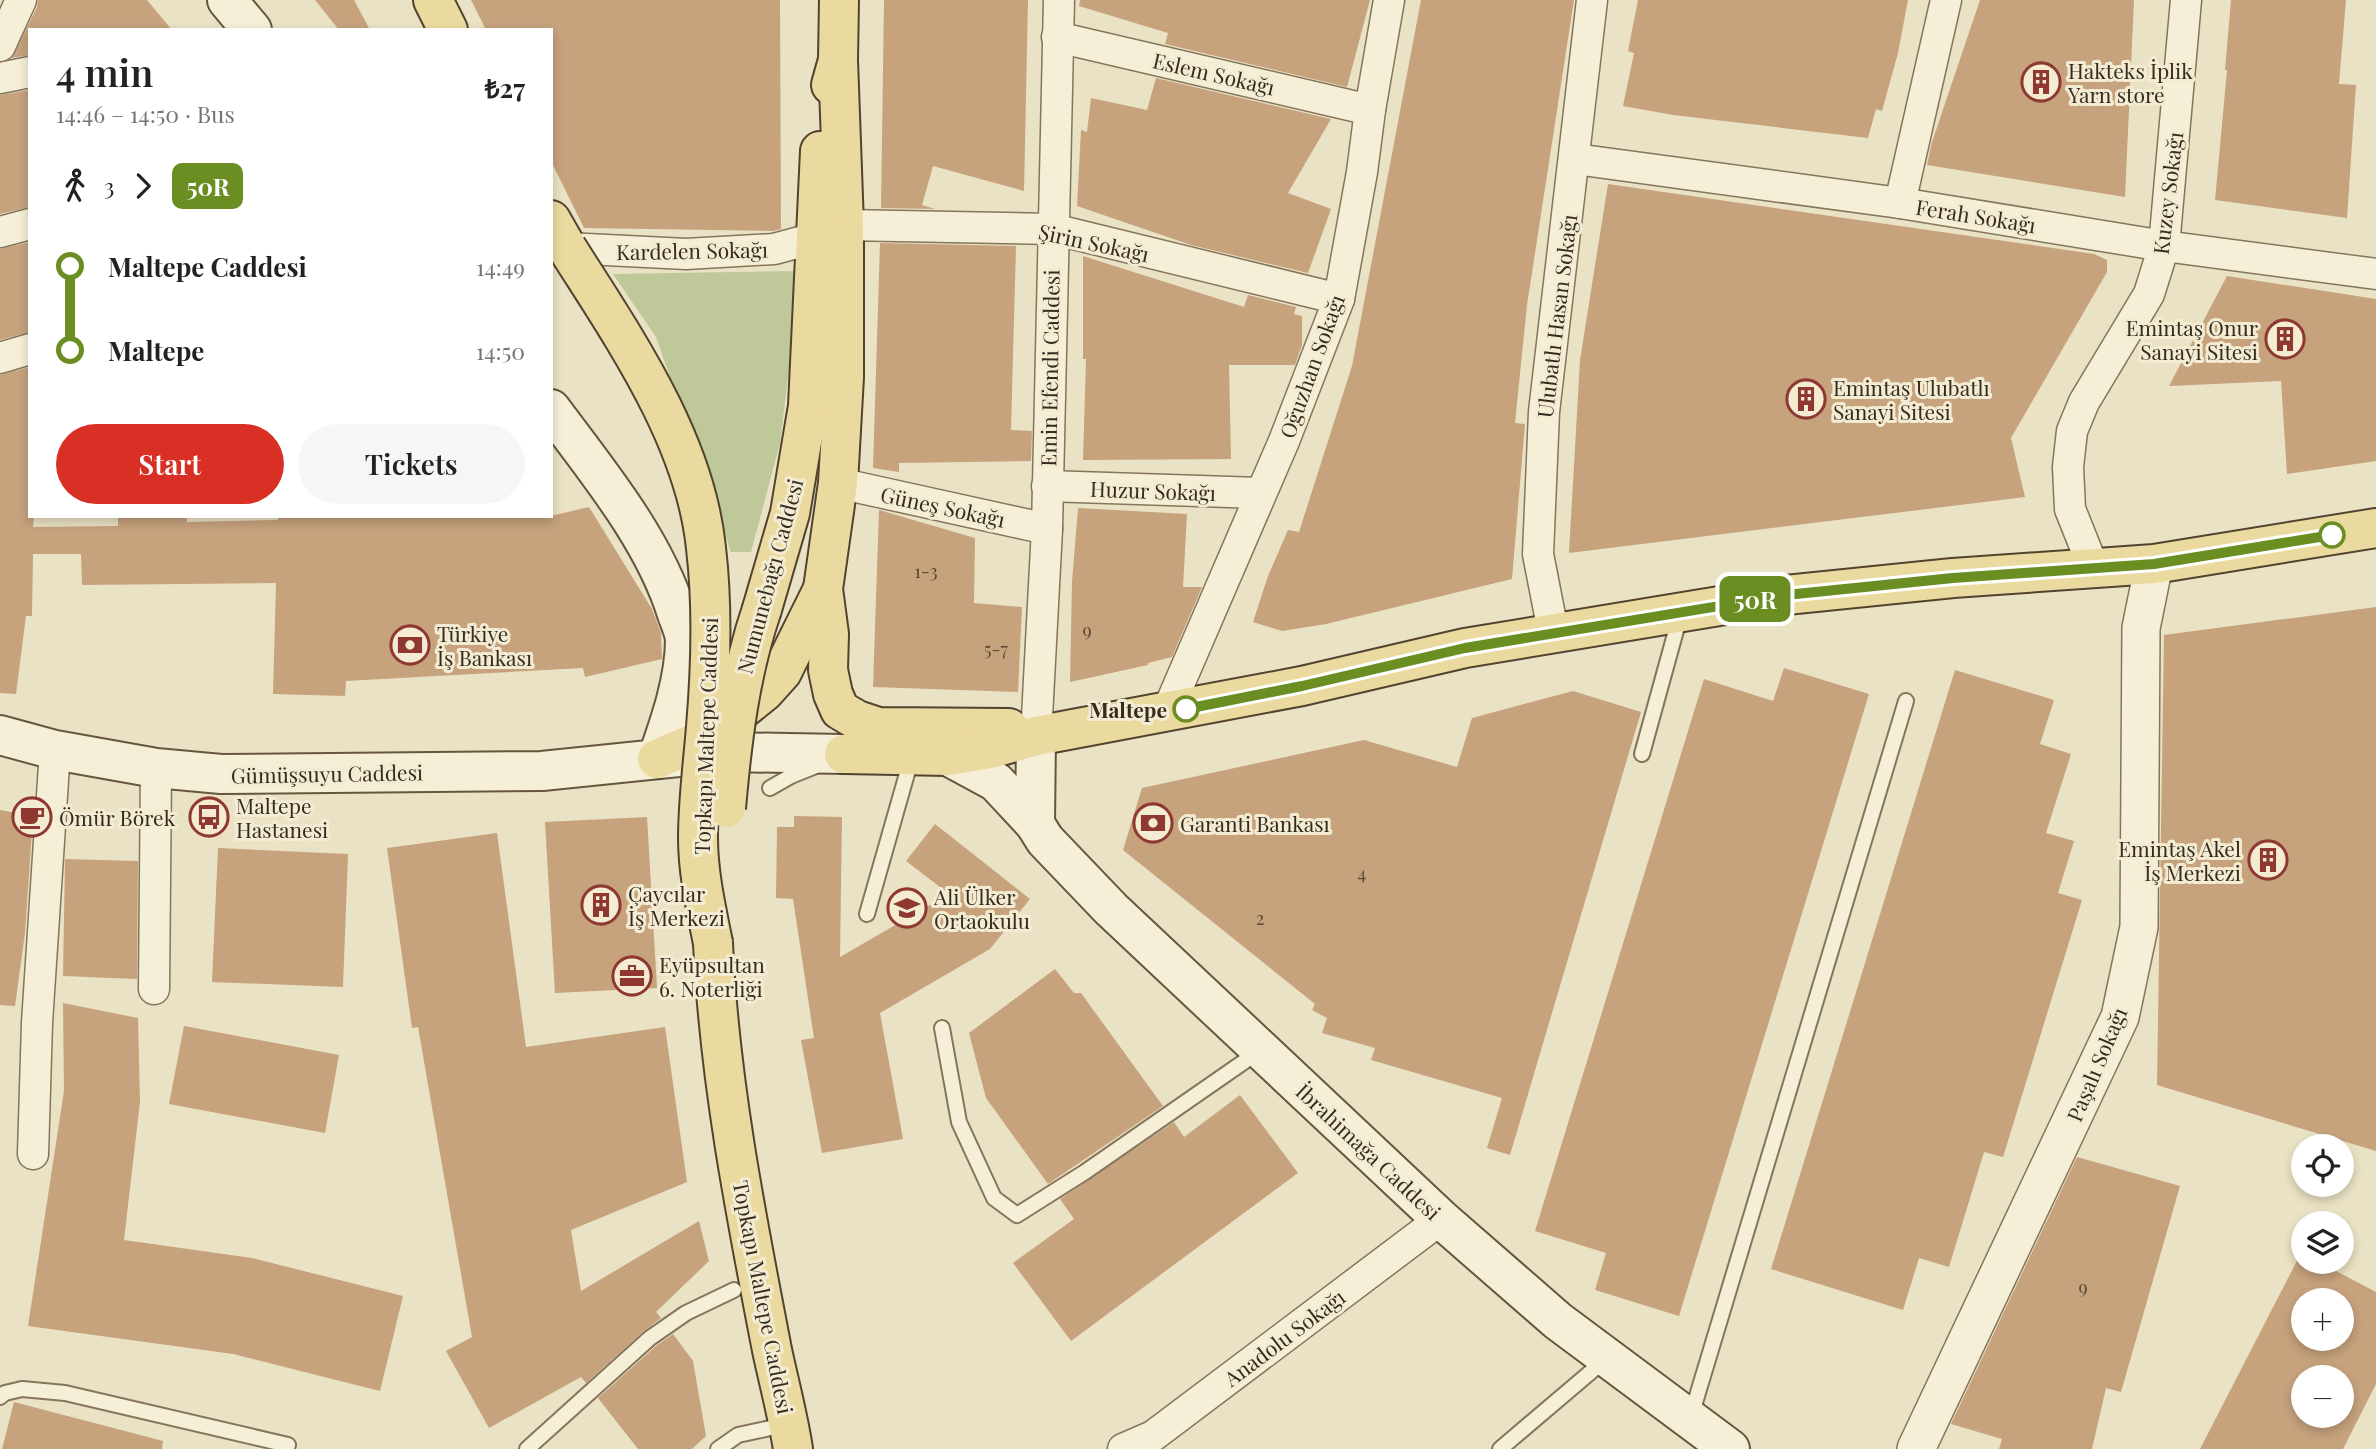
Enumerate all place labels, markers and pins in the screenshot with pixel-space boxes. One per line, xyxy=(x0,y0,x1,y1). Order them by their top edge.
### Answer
place label: Hakteks İplik Yarn store xyxy=(2067,56,2193,108)
building icon: Hakteks İplik Yarn store xyxy=(2020,61,2062,103)
place label: Emintaş Onur Sanayi Sitesi xyxy=(2126,313,2259,365)
building icon: Emintaş Onur Sanayi Sitesi xyxy=(2264,318,2306,360)
place label: Emintaş Ulubatlı Sanayi Sitesi xyxy=(1833,373,1990,425)
building icon: Emintaş Ulubatlı Sanayi Sitesi xyxy=(1785,378,1827,420)
unlabelled marker xyxy=(2319,522,2345,548)
place label: Türkiye İş Bankası xyxy=(437,619,532,671)
bank icon: Türkiye İş Bankası xyxy=(389,624,431,666)
place label: Maltepe xyxy=(1089,695,1167,723)
marker: Maltepe xyxy=(1173,696,1199,722)
place label: Maltepe Hastanesi xyxy=(236,791,328,843)
cafe icon: Ömür Börek xyxy=(11,796,53,838)
bus stop icon: Maltepe Hastanesi xyxy=(188,796,230,838)
bank icon: Garanti Bankası xyxy=(1132,802,1174,844)
place label: Ömür Börek xyxy=(59,803,176,831)
place label: Garanti Bankası xyxy=(1180,809,1330,837)
place label: Emintaş Akel İş Merkezi xyxy=(2118,834,2241,886)
building icon: Emintaş Akel İş Merkezi xyxy=(2247,839,2289,881)
place label: Çaycılar İş Merkezi xyxy=(628,879,725,931)
place label: Ali Ülker Ortaokulu xyxy=(933,882,1030,934)
building icon: Çaycılar İş Merkezi xyxy=(580,884,622,926)
school or university icon: Ali Ülker Ortaokulu xyxy=(886,887,928,929)
place label: Eyüpsultan 6. Noterliği xyxy=(659,950,765,1002)
office icon: Eyüpsultan 6. Noterliği xyxy=(611,955,653,997)

